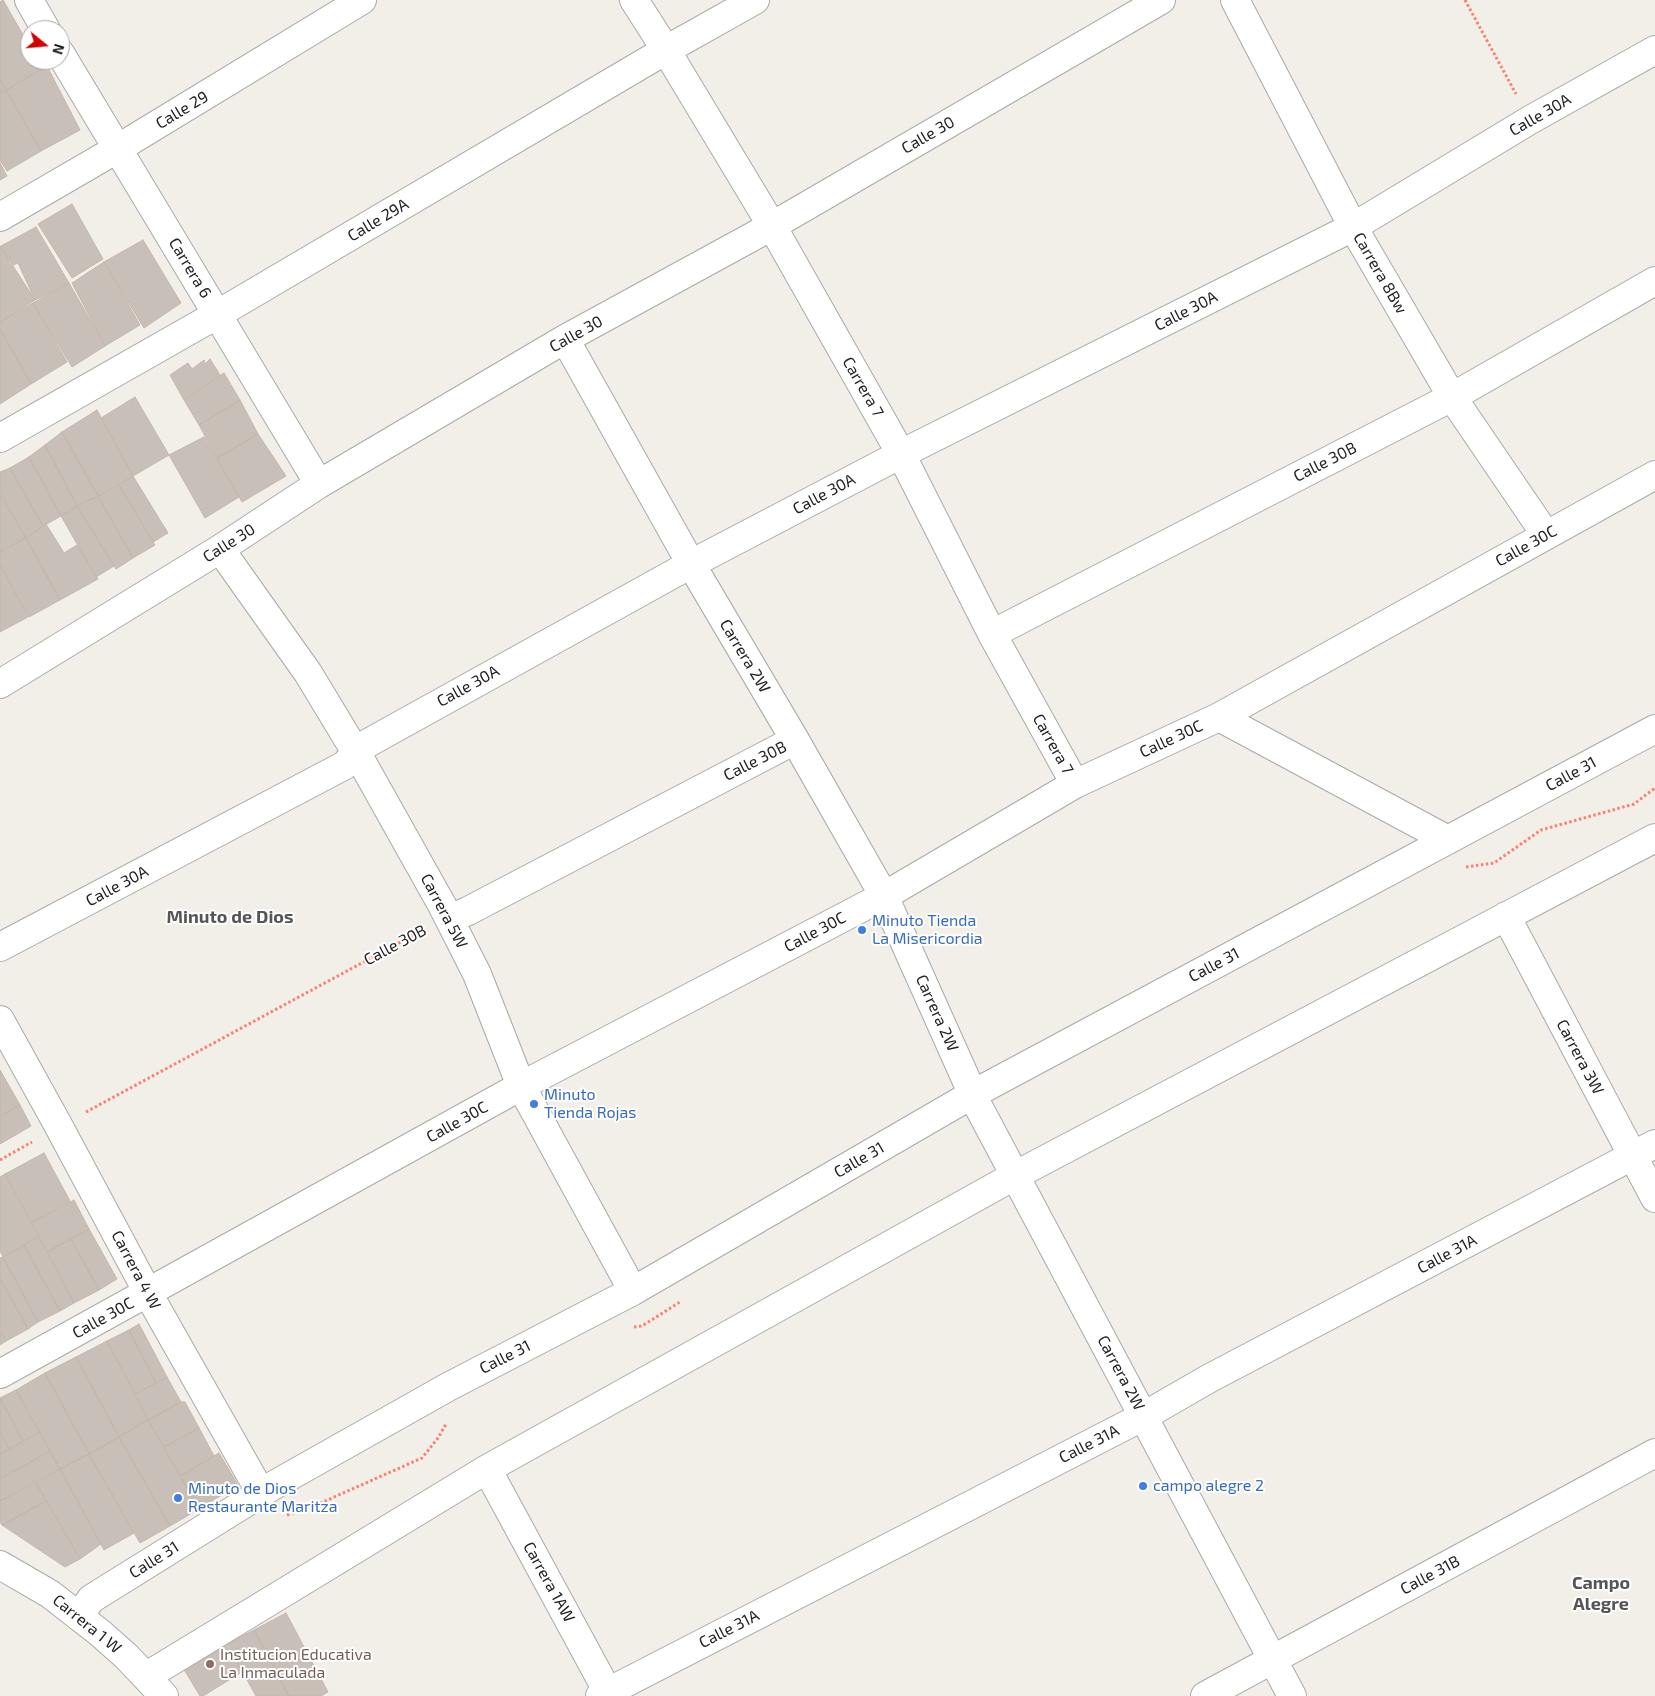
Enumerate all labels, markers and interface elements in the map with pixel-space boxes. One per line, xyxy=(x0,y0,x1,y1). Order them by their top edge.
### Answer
north arrow xyxy=(20,20,70,70)
text: N xyxy=(49,42,68,57)
street label: Calle 29 xyxy=(152,87,212,133)
street label: Calle 30A xyxy=(1506,90,1574,140)
street label: Calle 30 xyxy=(898,112,958,158)
street label: Calle 29A xyxy=(344,194,412,246)
street label: Carrera 8Bw xyxy=(1349,229,1411,317)
street label: Carrera 6 xyxy=(165,234,215,302)
street label: Calle 30A xyxy=(1151,287,1221,335)
street label: Calle 30 xyxy=(546,312,606,356)
street label: Carrera 7 xyxy=(838,354,888,420)
street label: Calle 30B xyxy=(1290,438,1360,486)
street label: Calle 30A xyxy=(789,470,859,518)
street label: Calle 30 xyxy=(199,519,259,567)
street label: Calle 30C xyxy=(1492,521,1560,571)
street label: Carrera 2W xyxy=(716,616,774,696)
street label: Calle 30A xyxy=(434,661,502,711)
street label: Carrera 7 xyxy=(1029,710,1077,778)
street label: Calle 30C xyxy=(1136,716,1206,762)
street label: Calle 30B xyxy=(720,737,790,785)
street label: Calle 31 xyxy=(1542,753,1600,795)
street label: Calle 30A xyxy=(82,862,152,910)
street label: Carrera 5W xyxy=(416,870,472,952)
district label: Minuto de Dios xyxy=(166,906,294,928)
street label: Calle 30C xyxy=(781,908,849,956)
place label: Minuto Tienda La Misericordia xyxy=(872,911,983,949)
street label: Calle 30B xyxy=(360,921,430,969)
marker: Minuto Tienda La Misericordia xyxy=(856,924,868,936)
street label: Calle 31 xyxy=(1185,944,1243,986)
street label: Carrera 2W xyxy=(912,972,962,1054)
street label: Carrera 3W xyxy=(1552,1016,1608,1098)
place label: Minuto Tienda Rojas xyxy=(544,1085,636,1123)
street label: Calle 30C xyxy=(423,1097,491,1147)
marker: Minuto Tienda Rojas xyxy=(528,1098,540,1110)
street label: Calle 31 xyxy=(830,1138,888,1182)
street label: Carrera 4 W xyxy=(107,1227,165,1313)
street label: Calle 31A xyxy=(1414,1230,1480,1278)
street label: Calle 30C xyxy=(69,1293,137,1343)
street label: Carrera 2W xyxy=(1093,1332,1149,1414)
street label: Calle 31 xyxy=(476,1336,534,1378)
street label: Calle 31A xyxy=(1056,1421,1122,1467)
place label: campo alegre 2 xyxy=(1153,1476,1264,1496)
place label: Minuto de Dios Restaurante Maritza xyxy=(188,1479,338,1517)
marker: campo alegre 2 xyxy=(1137,1480,1149,1492)
marker: Minuto de Dios Restaurante Maritza xyxy=(172,1492,184,1504)
street label: Calle 31 xyxy=(126,1537,182,1583)
street label: Carrera 1AW xyxy=(519,1538,579,1626)
street label: Calle 31B xyxy=(1397,1551,1463,1599)
district label: Campo Alegre xyxy=(1572,1572,1630,1615)
street label: Carrera 1 W xyxy=(49,1590,125,1658)
street label: Calle 31A xyxy=(696,1606,762,1652)
place label: Institucion Educativa La Inmaculada xyxy=(220,1645,372,1683)
marker: Institucion Educativa La Inmaculada xyxy=(204,1658,216,1670)

